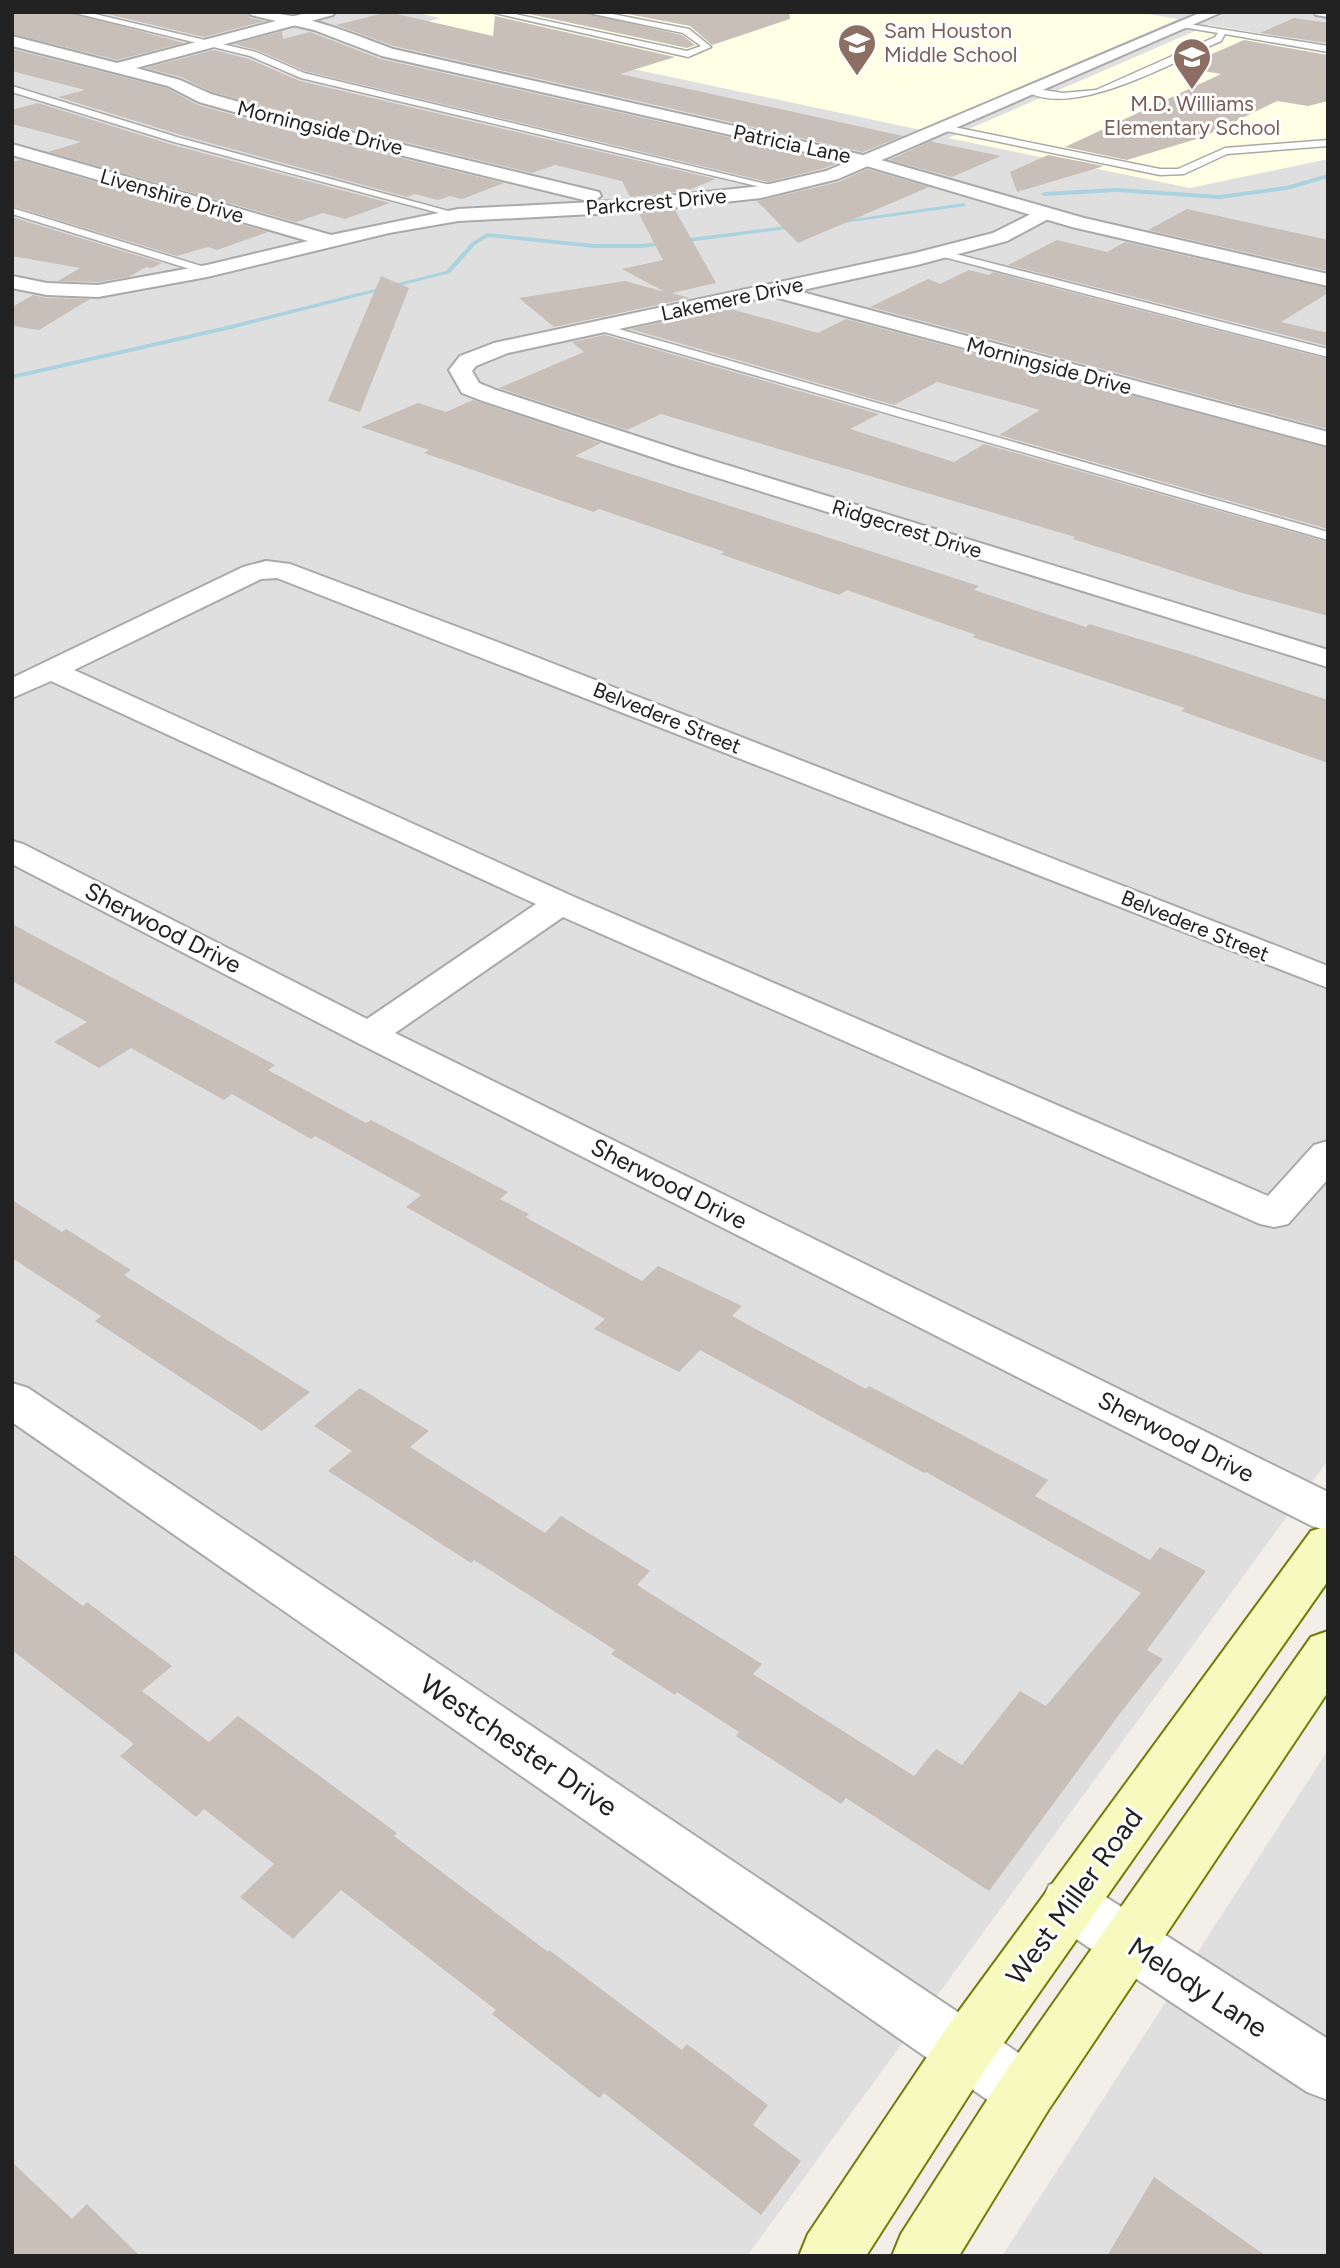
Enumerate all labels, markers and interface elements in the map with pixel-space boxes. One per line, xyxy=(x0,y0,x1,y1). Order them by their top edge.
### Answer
place label: Sam Houston Middle School xyxy=(884,18,1017,67)
school or university icon: Sam Houston Middle School xyxy=(836,22,878,77)
school or university icon: M.D. Williams Elementary School xyxy=(1171,36,1213,91)
place label: M.D. Williams Elementary School xyxy=(1104,91,1280,140)
street label: Morningside Drive xyxy=(235,95,406,160)
street label: Patricia Lane xyxy=(731,119,853,168)
street label: Livenshire Drive xyxy=(97,163,247,228)
street label: Parkcrest Drive xyxy=(585,183,727,220)
street label: Lakemere Drive xyxy=(659,271,805,326)
street label: Morningside Drive xyxy=(964,331,1134,400)
street label: Ridgecrest Drive xyxy=(829,494,985,563)
street label: Belvedere Street xyxy=(590,676,745,759)
street label: Sherwood Drive xyxy=(80,876,246,979)
street label: Belvedere Street xyxy=(1118,884,1273,967)
street label: Sherwood Drive xyxy=(586,1132,752,1235)
street label: Sherwood Drive xyxy=(1093,1385,1259,1488)
street label: Westchester Drive xyxy=(414,1666,624,1824)
street label: West Miller Road xyxy=(998,1801,1150,1991)
street label: Melody Lane xyxy=(1122,1929,1274,2045)

